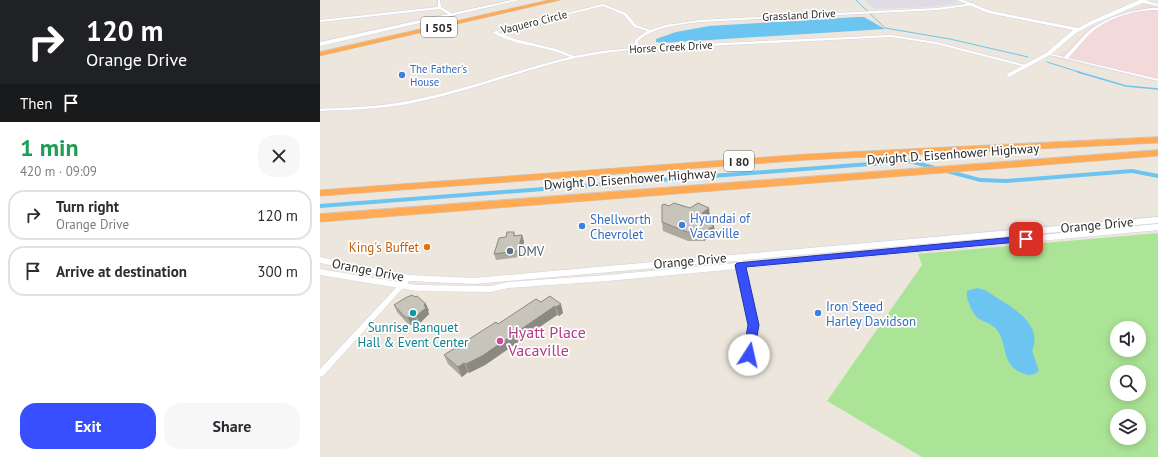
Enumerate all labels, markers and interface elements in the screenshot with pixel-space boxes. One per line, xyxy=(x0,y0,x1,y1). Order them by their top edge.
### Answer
street label: Grassland Drive xyxy=(762,6,836,24)
street label: Vaquero Circle xyxy=(498,7,569,37)
text: 120 m xyxy=(86,12,163,49)
icon: right xyxy=(20,16,72,68)
road number: I 505 xyxy=(421,17,457,37)
street label: Horse Creek Drive xyxy=(629,38,714,56)
text: Orange Drive xyxy=(86,48,187,71)
place label: The Father's House xyxy=(410,62,468,89)
marker: The Father's House xyxy=(397,70,407,80)
icon: arrive xyxy=(60,92,82,114)
text: Then xyxy=(20,94,52,113)
text: 1 min xyxy=(20,132,79,163)
button: close xyxy=(258,135,300,177)
street label: Dwight D. Eisenhower Highway xyxy=(866,139,1040,169)
road number: I 80 xyxy=(724,151,754,171)
text: 420 m · 09:09 xyxy=(20,163,97,180)
street label: Dwight D. Eisenhower Highway xyxy=(543,164,717,194)
text: Turn right xyxy=(56,197,119,216)
icon: right xyxy=(22,204,44,226)
text: 120 m xyxy=(257,206,298,225)
place label: Hyundai of Vacaville xyxy=(689,210,751,242)
place label: Shellworth Chevrolet xyxy=(590,211,651,243)
street label: Orange Drive xyxy=(1060,213,1134,237)
text: Orange Drive xyxy=(56,216,129,233)
marker: Hyundai of Vacaville xyxy=(677,220,687,230)
marker: Shellworth Chevrolet xyxy=(577,221,587,231)
pin xyxy=(1009,222,1043,256)
icon: arrive xyxy=(1015,228,1037,250)
place label: King's Buffet xyxy=(349,239,420,256)
marker: King's Buffet xyxy=(422,242,432,252)
place label: DMV xyxy=(518,243,545,260)
marker: DMV xyxy=(505,246,515,256)
street label: Orange Drive xyxy=(653,249,727,273)
street label: Orange Drive xyxy=(331,255,405,285)
icon: arrive xyxy=(22,260,44,282)
text: Arrive at destination xyxy=(56,262,187,281)
text: 300 m xyxy=(257,262,298,281)
place label: Iron Steed Harley Davidson xyxy=(826,298,916,330)
marker: Sunrise Banquet Hall & Event Center xyxy=(408,308,418,318)
marker: Iron Steed Harley Davidson xyxy=(813,308,823,318)
place label: Sunrise Banquet Hall & Event Center xyxy=(358,319,469,351)
map controls xyxy=(1110,321,1146,445)
button: sound xyxy=(1110,321,1146,357)
place label: Hyatt Place Vacaville xyxy=(507,322,586,360)
position arrow xyxy=(728,334,770,376)
marker: Hyatt Place Vacaville xyxy=(495,336,505,346)
button: search xyxy=(1110,365,1146,401)
button: Exit xyxy=(20,403,156,449)
button: Share xyxy=(164,403,300,449)
button: layers xyxy=(1110,409,1146,445)

